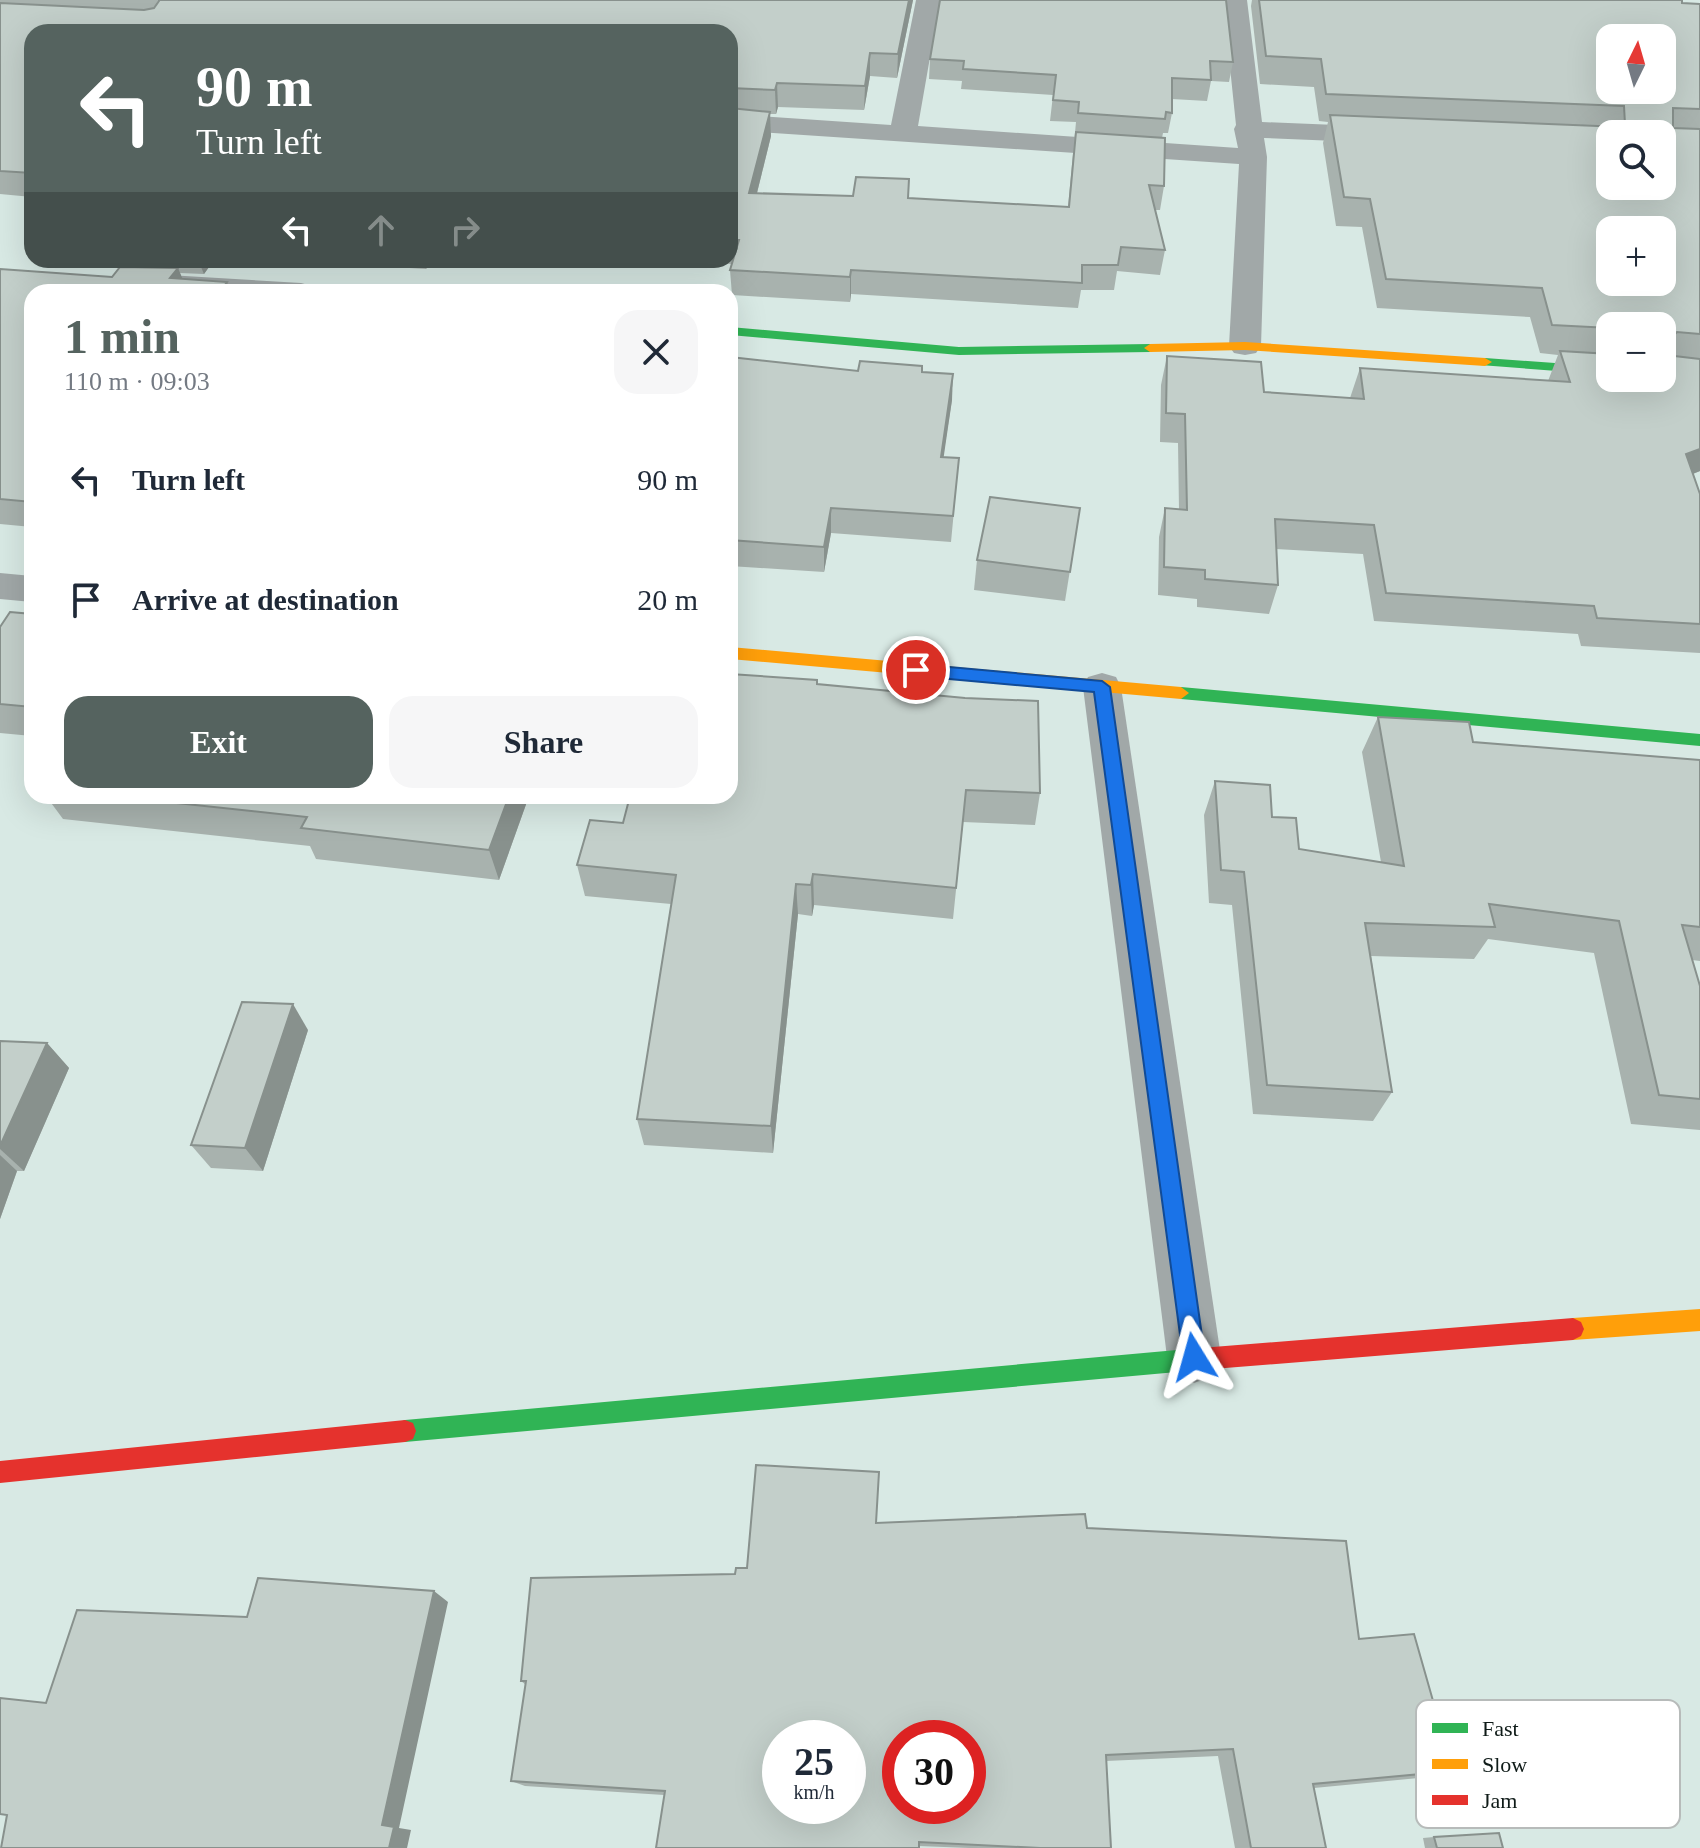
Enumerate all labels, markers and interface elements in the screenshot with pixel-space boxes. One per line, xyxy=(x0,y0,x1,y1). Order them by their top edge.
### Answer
north arrow xyxy=(1596,24,1676,104)
map controls xyxy=(1596,24,1676,392)
icon: left xyxy=(64,56,168,160)
text: 90 m xyxy=(196,56,313,118)
button: search xyxy=(1596,120,1676,200)
text: Turn left xyxy=(196,122,322,162)
icon: left xyxy=(275,208,319,252)
icon: ahead xyxy=(359,208,403,252)
icon: right xyxy=(443,208,487,252)
button: + xyxy=(1596,216,1676,296)
text: 1 min xyxy=(64,310,180,363)
button: close xyxy=(614,310,698,394)
button: − xyxy=(1596,312,1676,392)
text: 110 m · 09:03 xyxy=(64,367,210,396)
icon: left xyxy=(64,458,108,502)
text: Turn left xyxy=(132,463,245,496)
text: 90 m xyxy=(637,463,698,496)
icon: arrive xyxy=(64,578,108,622)
text: Arrive at destination xyxy=(132,583,399,616)
text: 20 m xyxy=(637,583,698,616)
pin xyxy=(882,636,950,704)
icon: arrive xyxy=(894,648,938,692)
button: Exit xyxy=(64,696,373,788)
button: Share xyxy=(389,696,698,788)
position arrow xyxy=(1152,1315,1236,1399)
legend xyxy=(1416,1700,1680,1828)
text: Fast xyxy=(1482,1716,1519,1741)
speed limit sign: 30 xyxy=(882,1720,986,1824)
text: 25 xyxy=(794,1739,834,1784)
text: Slow xyxy=(1482,1752,1527,1777)
text: km/h xyxy=(793,1781,835,1803)
text: Jam xyxy=(1482,1788,1517,1813)

